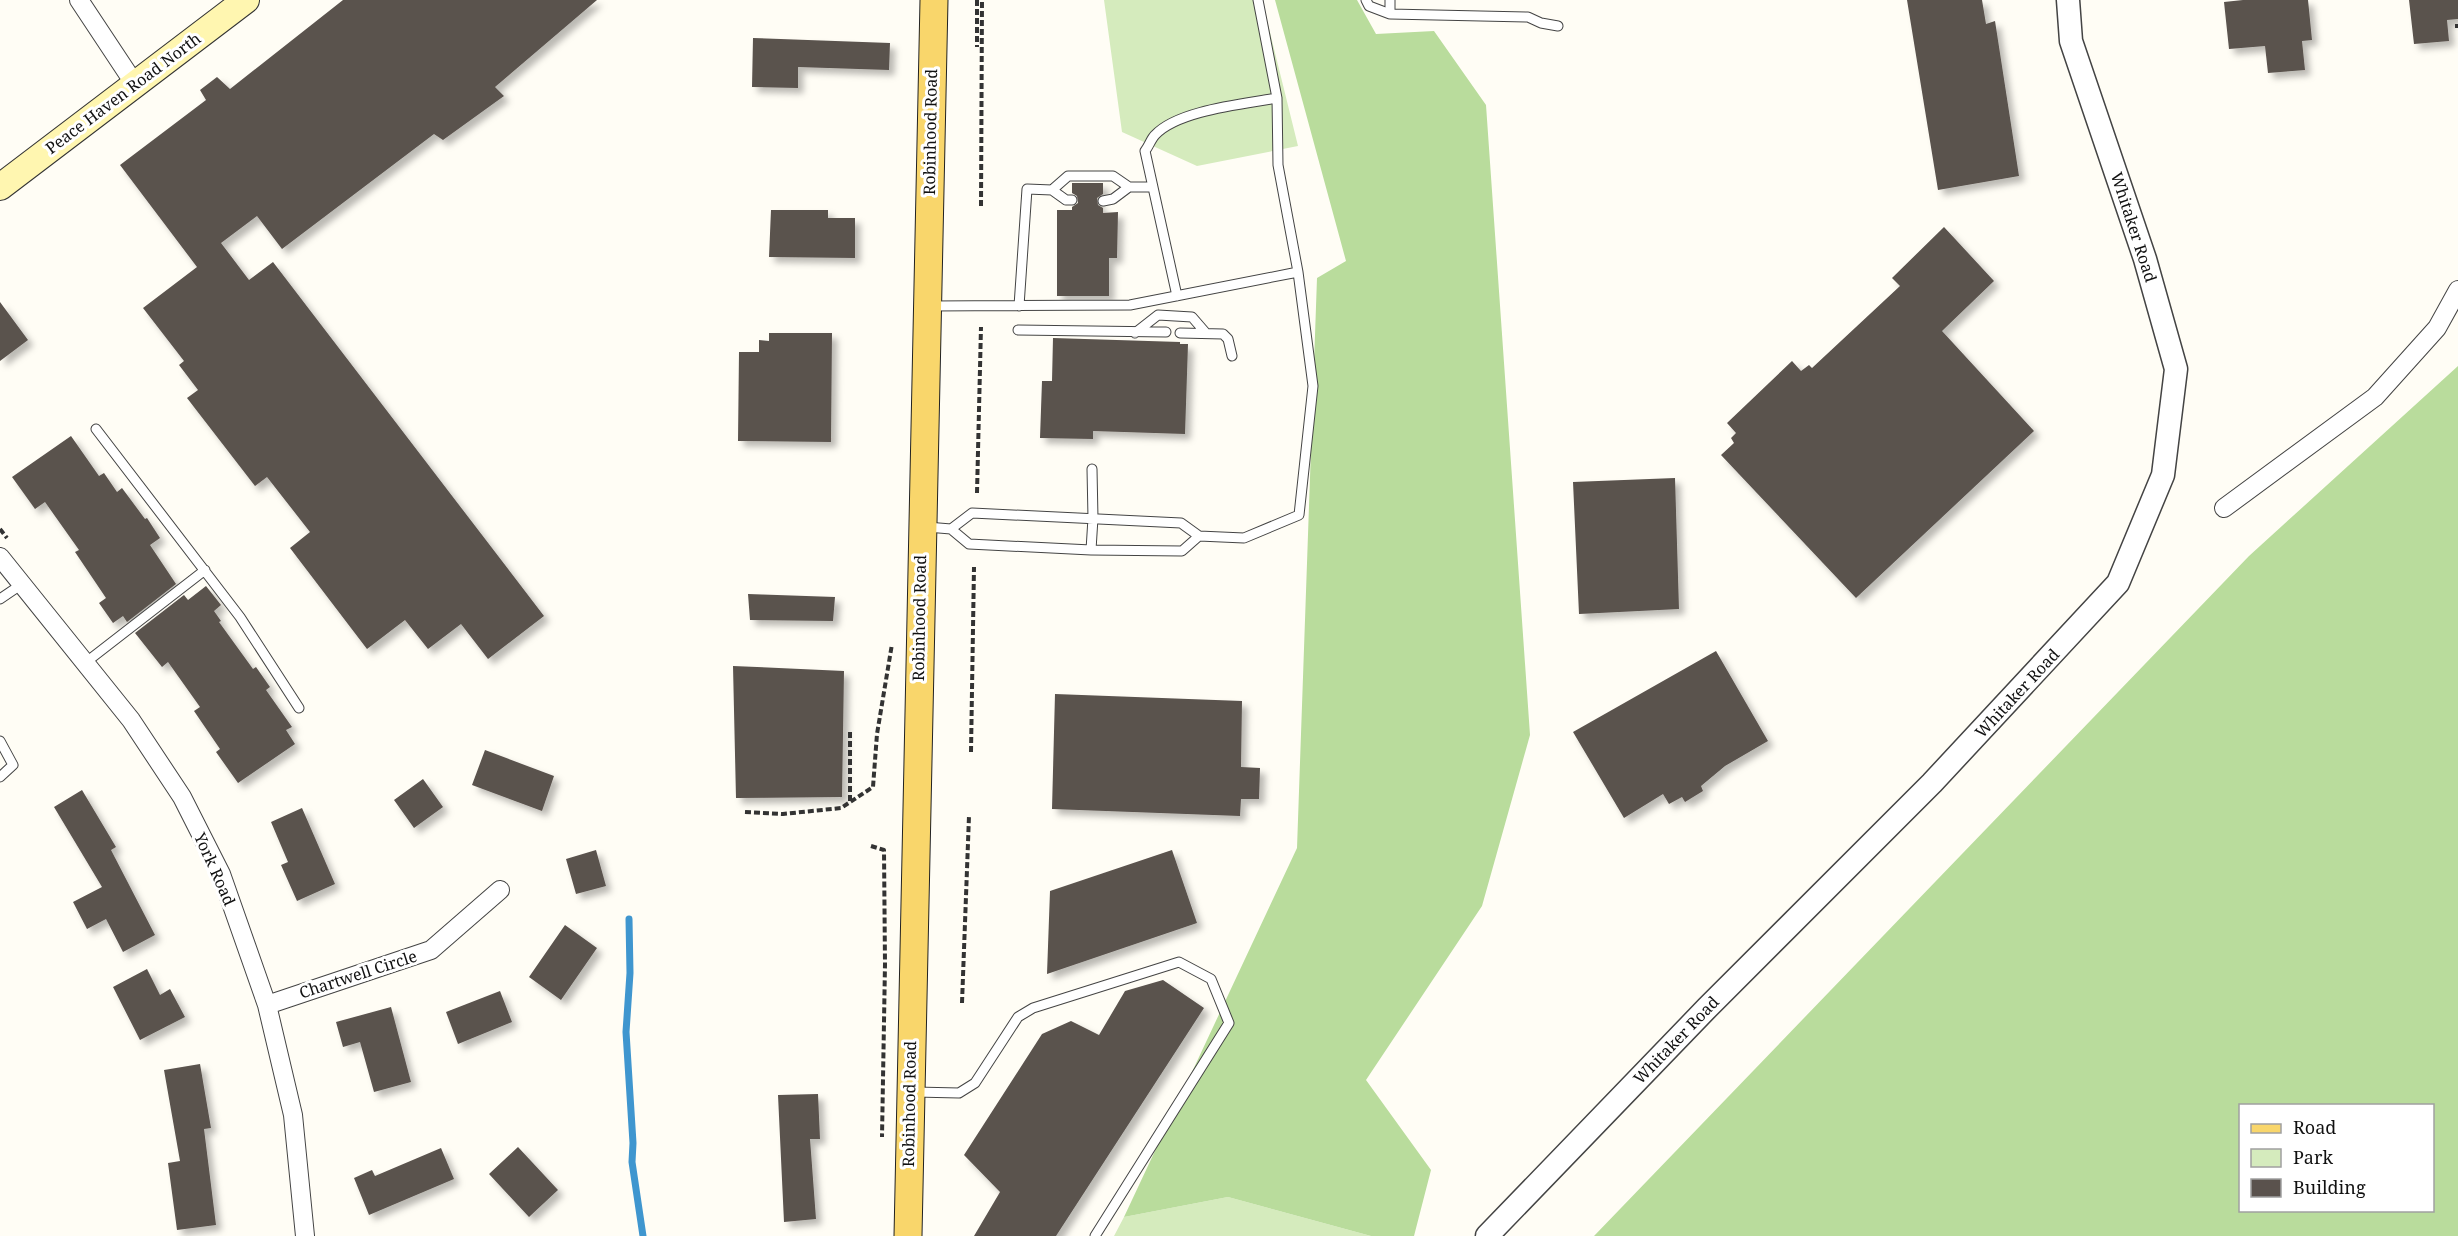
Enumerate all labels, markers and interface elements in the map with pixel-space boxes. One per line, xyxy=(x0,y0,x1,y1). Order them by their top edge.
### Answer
street label: Peace Haven Road North xyxy=(41,27,205,159)
street label: Robinhood Road xyxy=(918,69,942,195)
street label: Whitaker Road xyxy=(2106,169,2162,285)
street label: Robinhood Road xyxy=(907,555,931,681)
street label: Whitaker Road xyxy=(1970,643,2064,742)
street label: York Road xyxy=(189,828,241,909)
street label: Chartwell Circle xyxy=(296,945,420,1003)
street label: Whitaker Road xyxy=(1628,991,1724,1089)
street label: Robinhood Road xyxy=(897,1041,921,1167)
legend xyxy=(2239,1104,2434,1212)
text: Road xyxy=(2293,1115,2336,1139)
text: Park xyxy=(2293,1145,2333,1169)
text: Building xyxy=(2293,1175,2366,1199)

